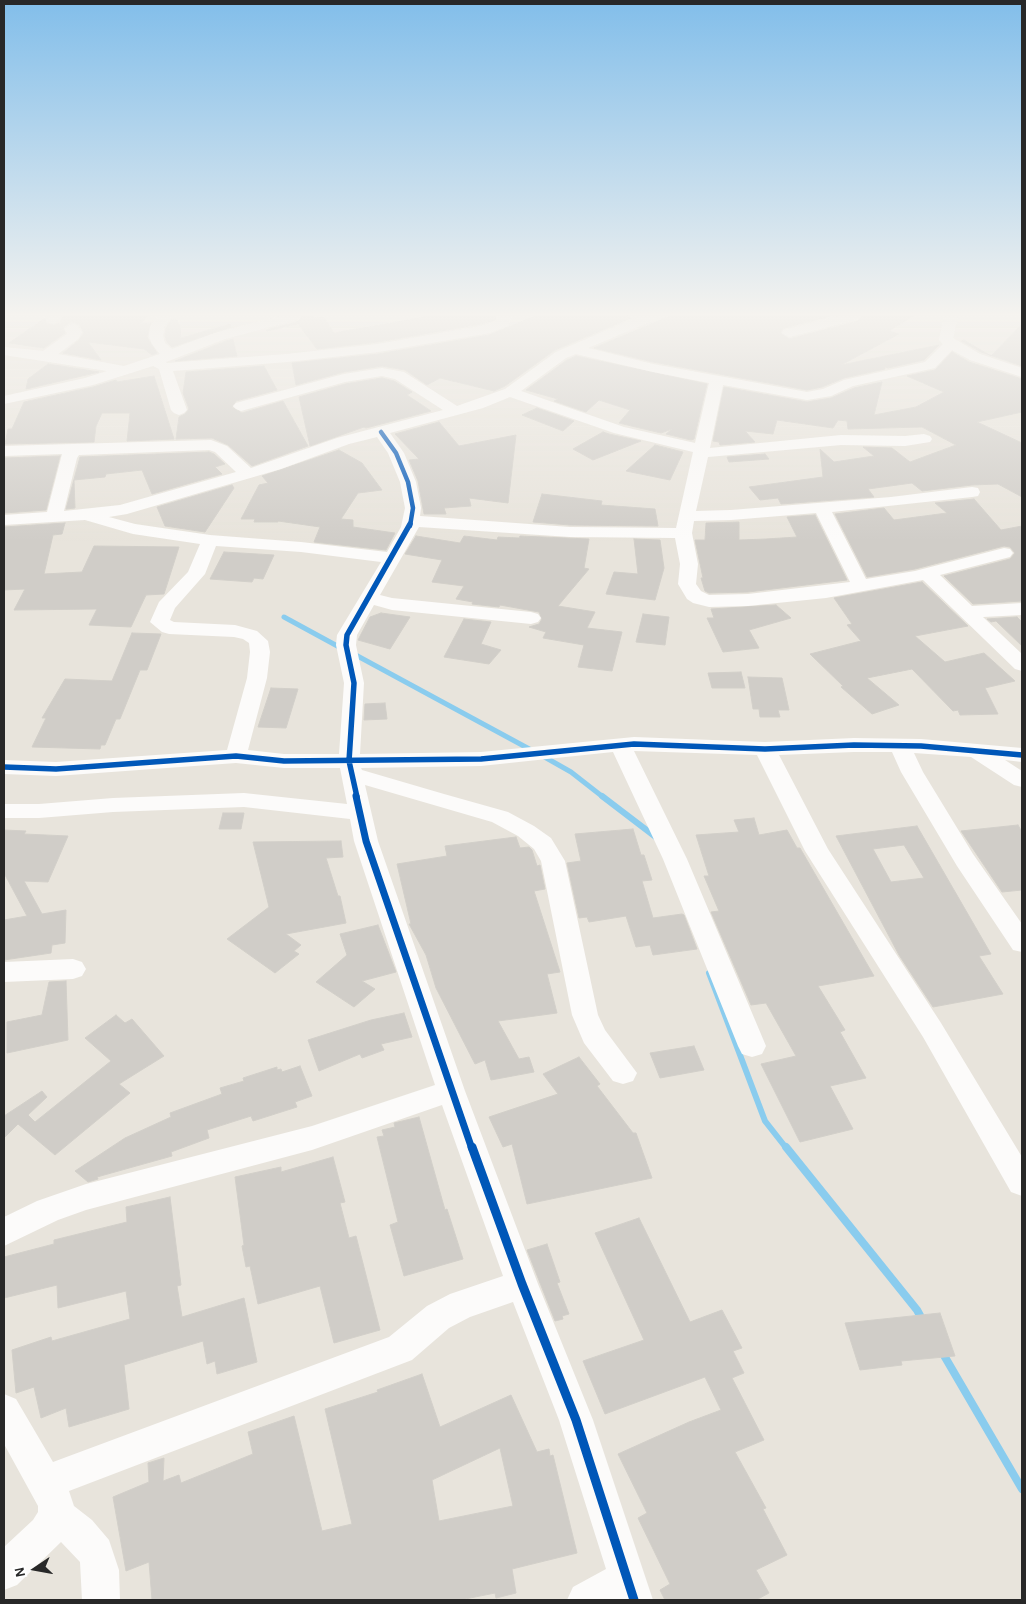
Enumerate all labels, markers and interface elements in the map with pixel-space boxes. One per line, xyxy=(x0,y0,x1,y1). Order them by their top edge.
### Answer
north arrow xyxy=(10,1544,60,1594)
text: N xyxy=(12,1566,28,1578)

